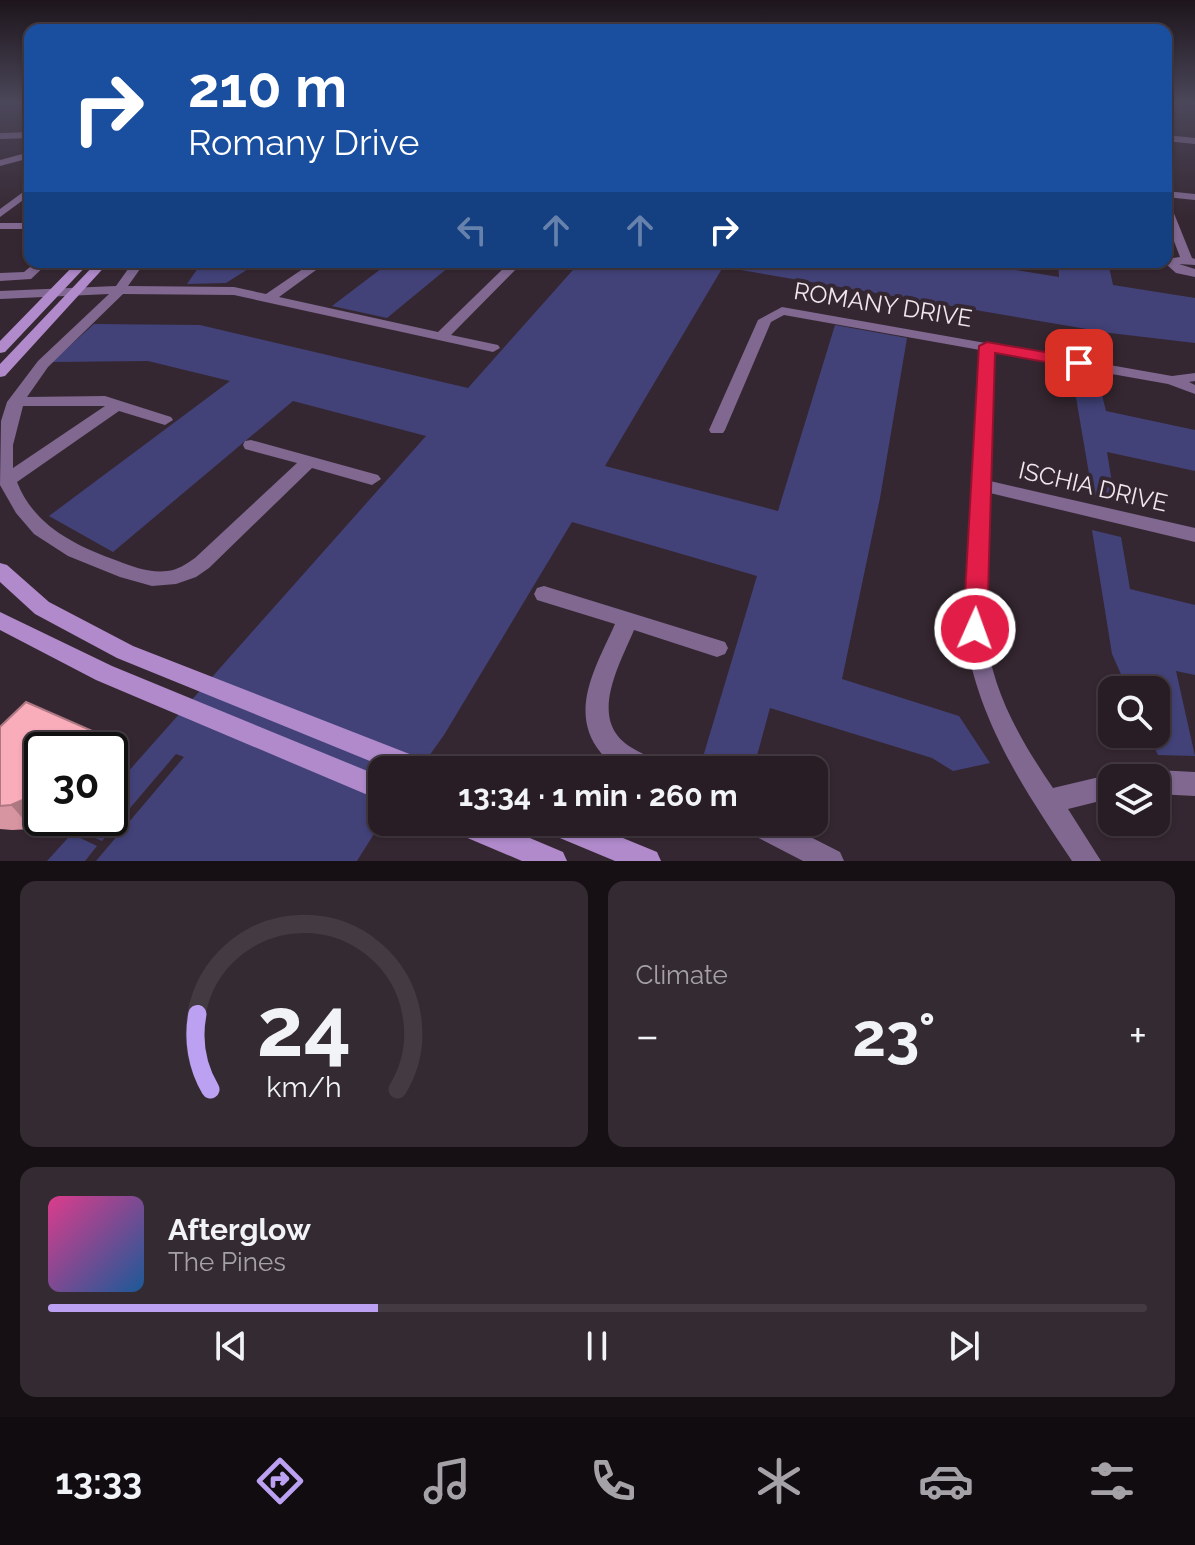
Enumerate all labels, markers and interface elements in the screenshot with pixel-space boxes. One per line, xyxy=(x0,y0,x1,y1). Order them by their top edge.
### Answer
text: 210 m xyxy=(188,54,347,120)
icon: right xyxy=(56,56,160,160)
text: Romany Drive xyxy=(188,121,419,163)
icon: left xyxy=(450,208,494,252)
icon: ahead xyxy=(534,208,578,252)
icon: ahead xyxy=(618,208,662,252)
icon: right xyxy=(702,208,746,252)
street label: ROMANY DRIVE xyxy=(792,276,974,333)
pin xyxy=(1045,329,1113,397)
icon: arrive xyxy=(1057,341,1101,385)
street label: ISCHIA DRIVE xyxy=(1016,455,1170,518)
position arrow xyxy=(933,587,1017,671)
map controls xyxy=(1098,676,1170,836)
button: search xyxy=(1098,676,1170,748)
speed limit sign: 30 xyxy=(24,732,128,836)
button: layers xyxy=(1098,764,1170,836)
text: 13:34 · 1 min · 260 m xyxy=(458,778,738,813)
text: Climate xyxy=(636,960,728,990)
text: 24 xyxy=(257,978,351,1075)
text: 23° xyxy=(852,1000,936,1070)
text: − xyxy=(636,1010,659,1061)
text: + xyxy=(1129,1010,1147,1061)
text: km/h xyxy=(266,1070,341,1104)
text: Afterglow xyxy=(168,1212,311,1247)
text: The Pines xyxy=(168,1247,286,1277)
icon: previous xyxy=(209,1324,253,1368)
icon: pause xyxy=(575,1324,619,1368)
icon: next xyxy=(942,1324,986,1368)
icon: directions xyxy=(252,1453,308,1509)
icon: music xyxy=(419,1453,475,1509)
icon: phone xyxy=(585,1453,641,1509)
icon: climate xyxy=(751,1453,807,1509)
icon: car xyxy=(918,1453,974,1509)
icon: filters xyxy=(1084,1453,1140,1509)
text: 13:33 xyxy=(55,1460,142,1502)

